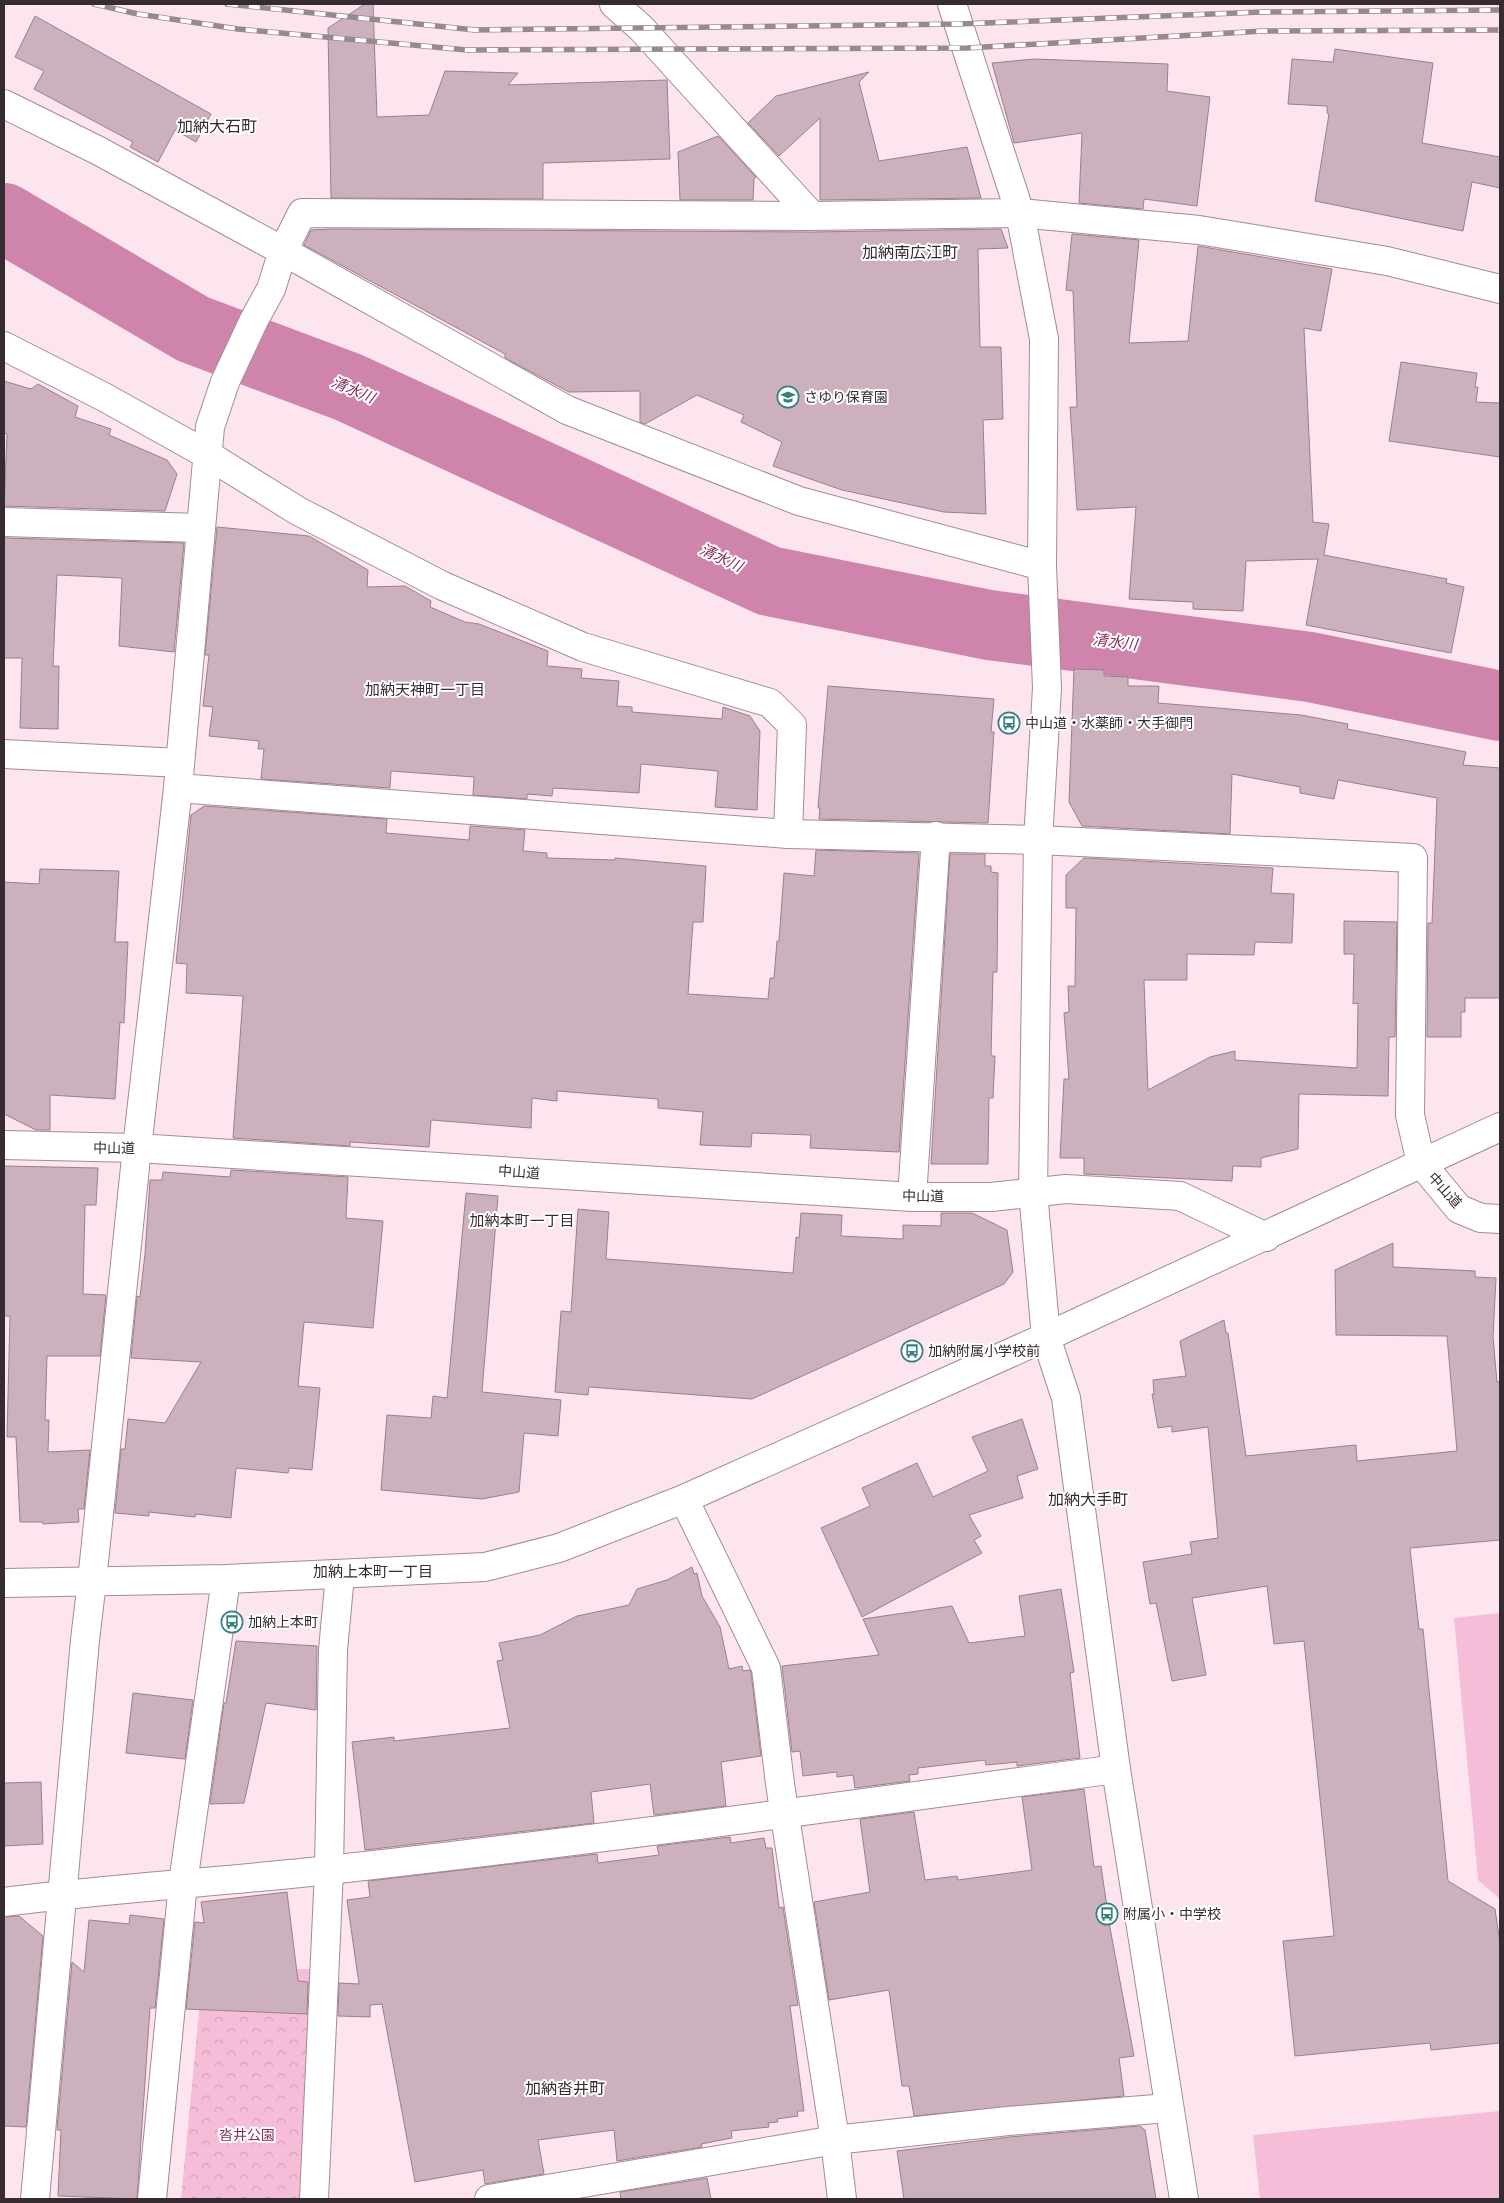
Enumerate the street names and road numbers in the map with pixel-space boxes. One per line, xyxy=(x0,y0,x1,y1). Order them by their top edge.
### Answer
street label: 中山道 xyxy=(93,1139,135,1157)
street label: 中山道 xyxy=(497,1162,541,1182)
street label: 中山道 xyxy=(1424,1168,1466,1212)
street label: 中山道 xyxy=(902,1187,944,1205)

